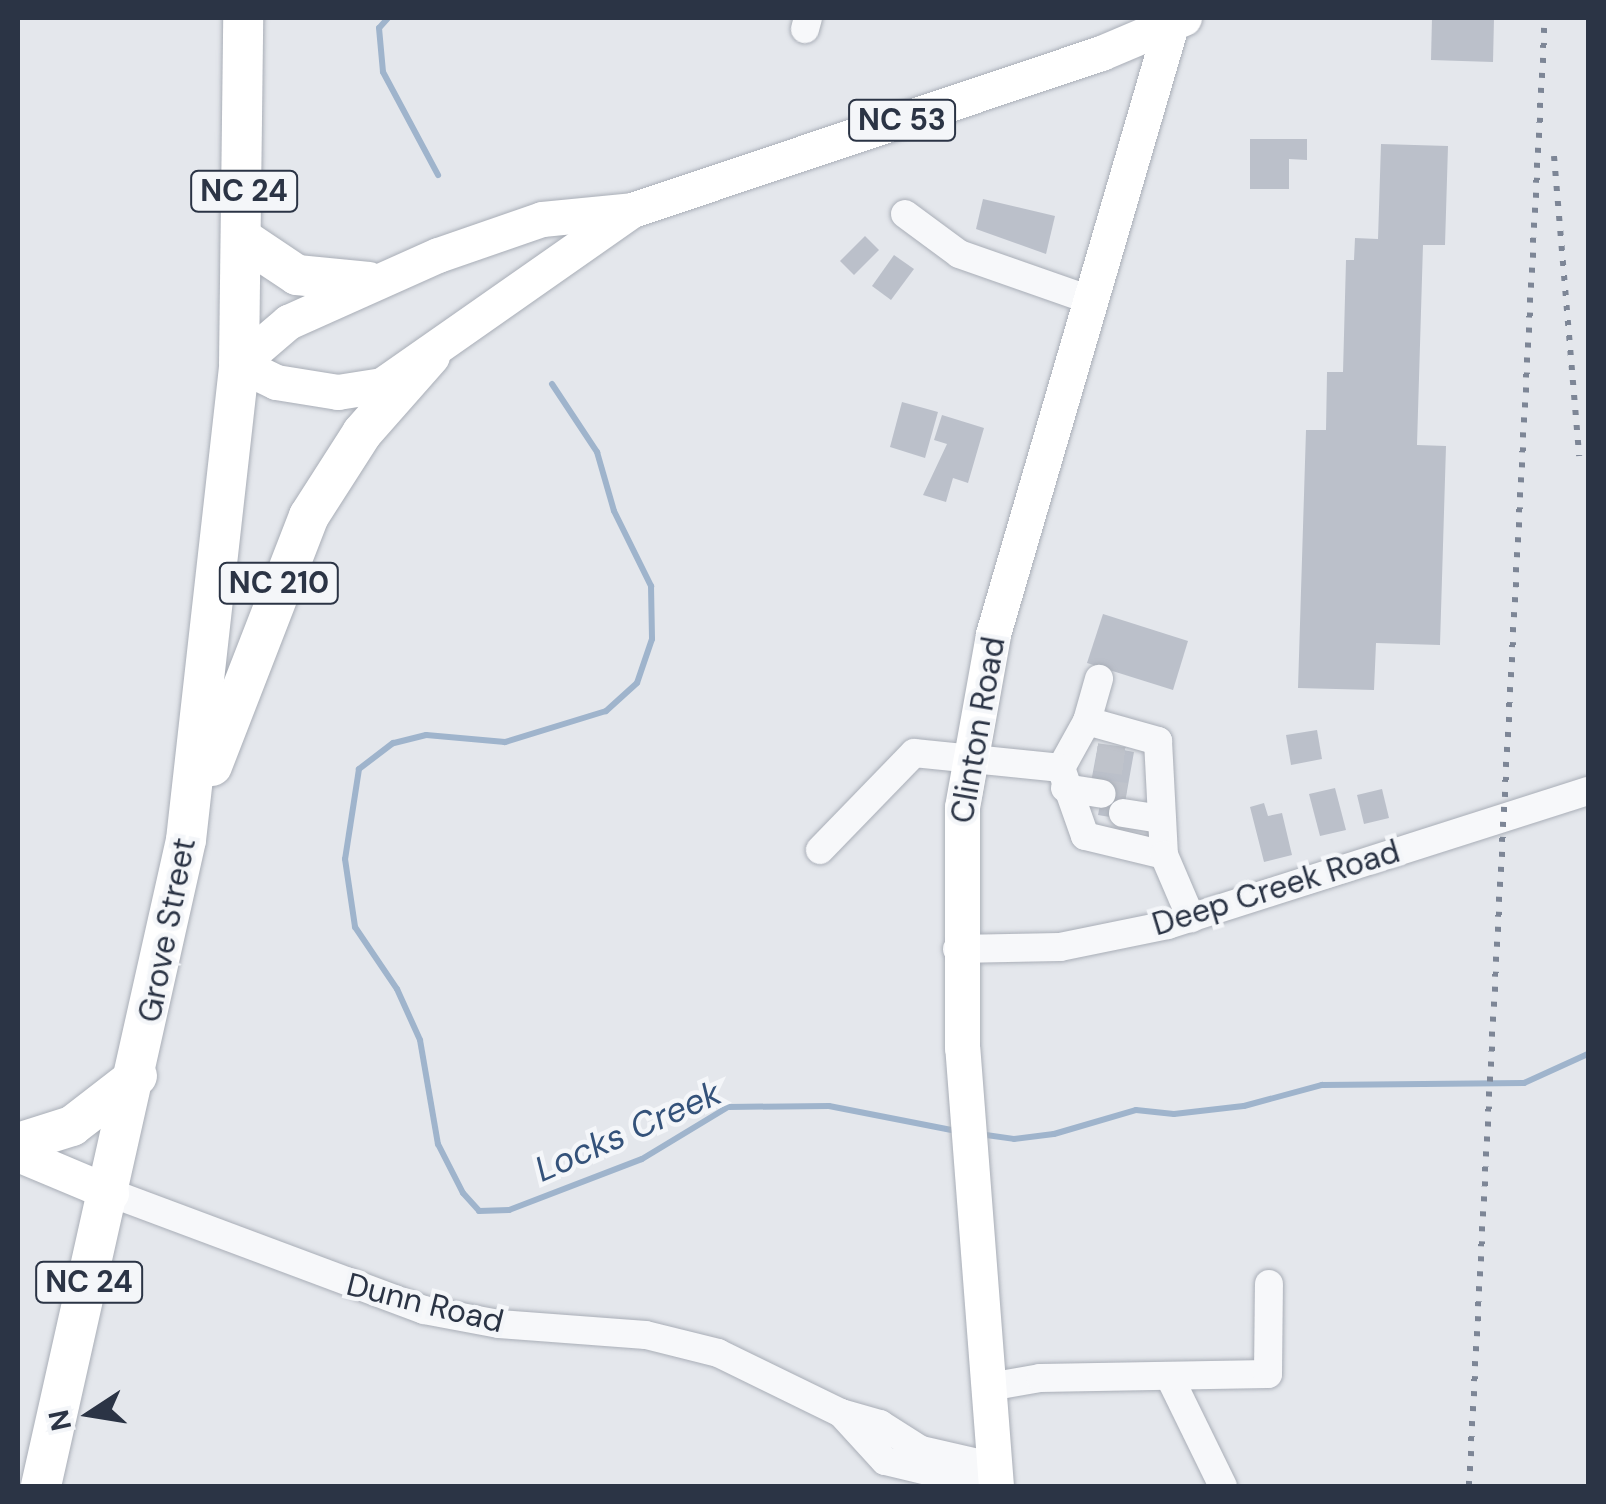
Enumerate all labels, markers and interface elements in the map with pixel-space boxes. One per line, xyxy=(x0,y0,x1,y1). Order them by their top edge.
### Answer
road number: NC 53 xyxy=(847,95,957,145)
road number: NC 24 xyxy=(189,166,299,216)
road number: NC 210 xyxy=(216,558,342,608)
street label: Clinton Road xyxy=(943,634,1013,826)
street label: Deep Creek Road xyxy=(1148,832,1404,944)
street label: Grove Street xyxy=(130,835,204,1025)
water label: Locks Creek xyxy=(528,1071,728,1191)
road number: NC 24 xyxy=(34,1257,144,1307)
street label: Dunn Road xyxy=(343,1265,507,1341)
north arrow xyxy=(40,1364,140,1464)
text: N xyxy=(40,1407,80,1434)

